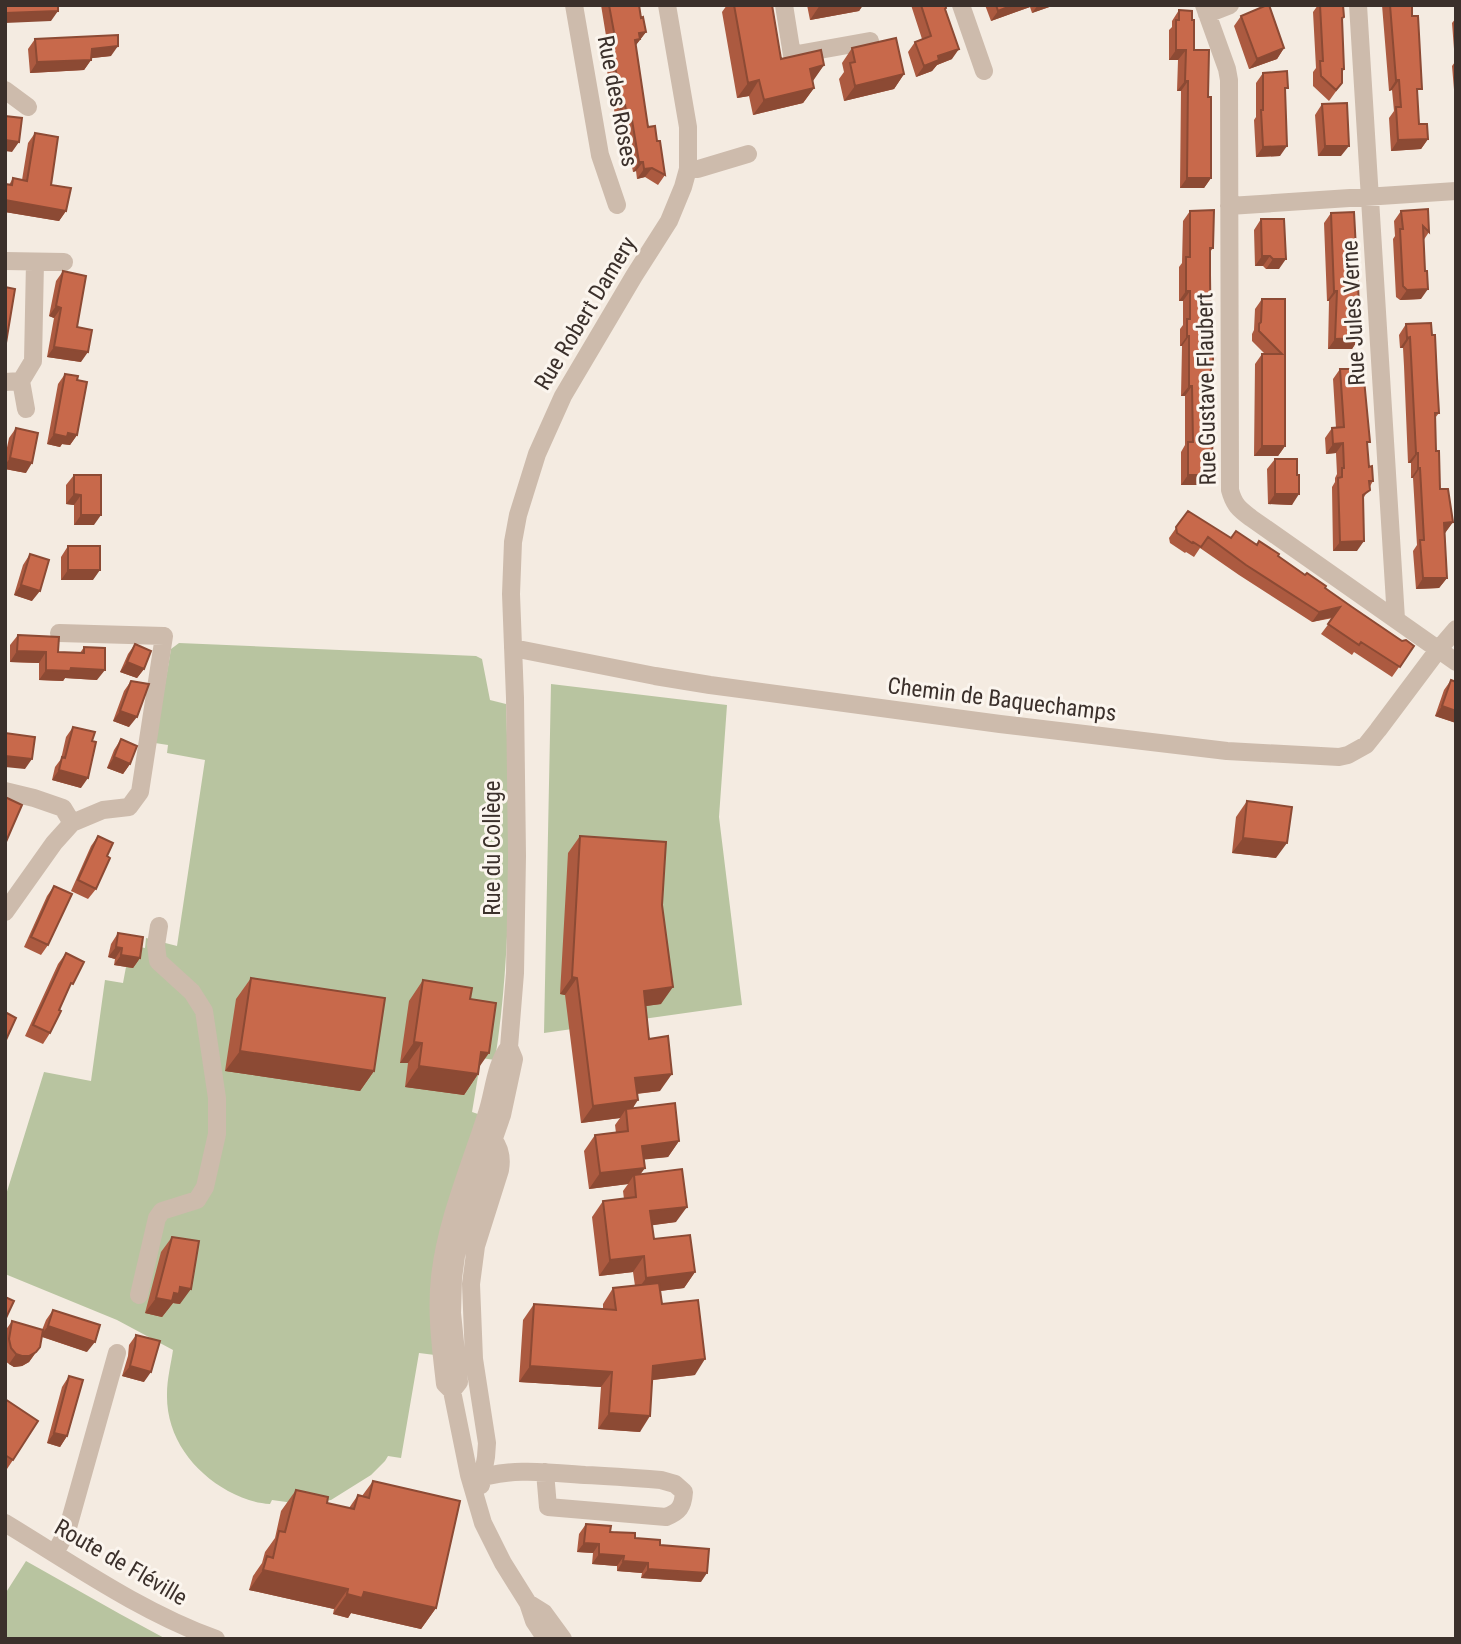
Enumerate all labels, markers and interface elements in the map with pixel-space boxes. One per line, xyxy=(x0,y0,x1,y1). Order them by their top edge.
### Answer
street label: Rue des Roses xyxy=(592,33,643,169)
street label: Rue Robert Damery xyxy=(529,231,642,395)
street label: Rue Jules Verne xyxy=(1336,240,1371,386)
street label: Rue Gustave Flaubert xyxy=(1191,292,1222,486)
street label: Chemin de Baquechamps xyxy=(886,672,1118,727)
street label: Rue du Collège xyxy=(479,780,506,916)
street label: Route de Fléville xyxy=(50,1514,192,1611)

